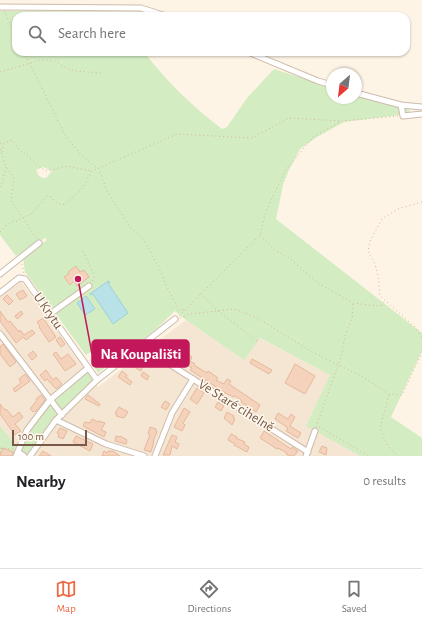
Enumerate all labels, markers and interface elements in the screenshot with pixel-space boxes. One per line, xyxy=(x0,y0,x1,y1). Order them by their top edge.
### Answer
search box xyxy=(12,12,410,56)
icon: search xyxy=(26,23,48,45)
text: Search here xyxy=(58,26,126,41)
north arrow xyxy=(326,68,362,104)
street label: U Krytu xyxy=(31,290,65,332)
callout: Na Koupališti xyxy=(92,340,189,367)
text: Na Koupališti xyxy=(101,347,181,362)
street label: Ve Staré cihelně xyxy=(196,377,276,435)
scale bar xyxy=(12,428,87,447)
text: 100 m xyxy=(18,431,44,442)
text: Nearby xyxy=(16,473,66,490)
text: 0 results xyxy=(363,475,406,488)
tab: Map xyxy=(55,578,77,615)
tab: Directions xyxy=(187,578,231,615)
tab: Saved xyxy=(342,578,367,615)

